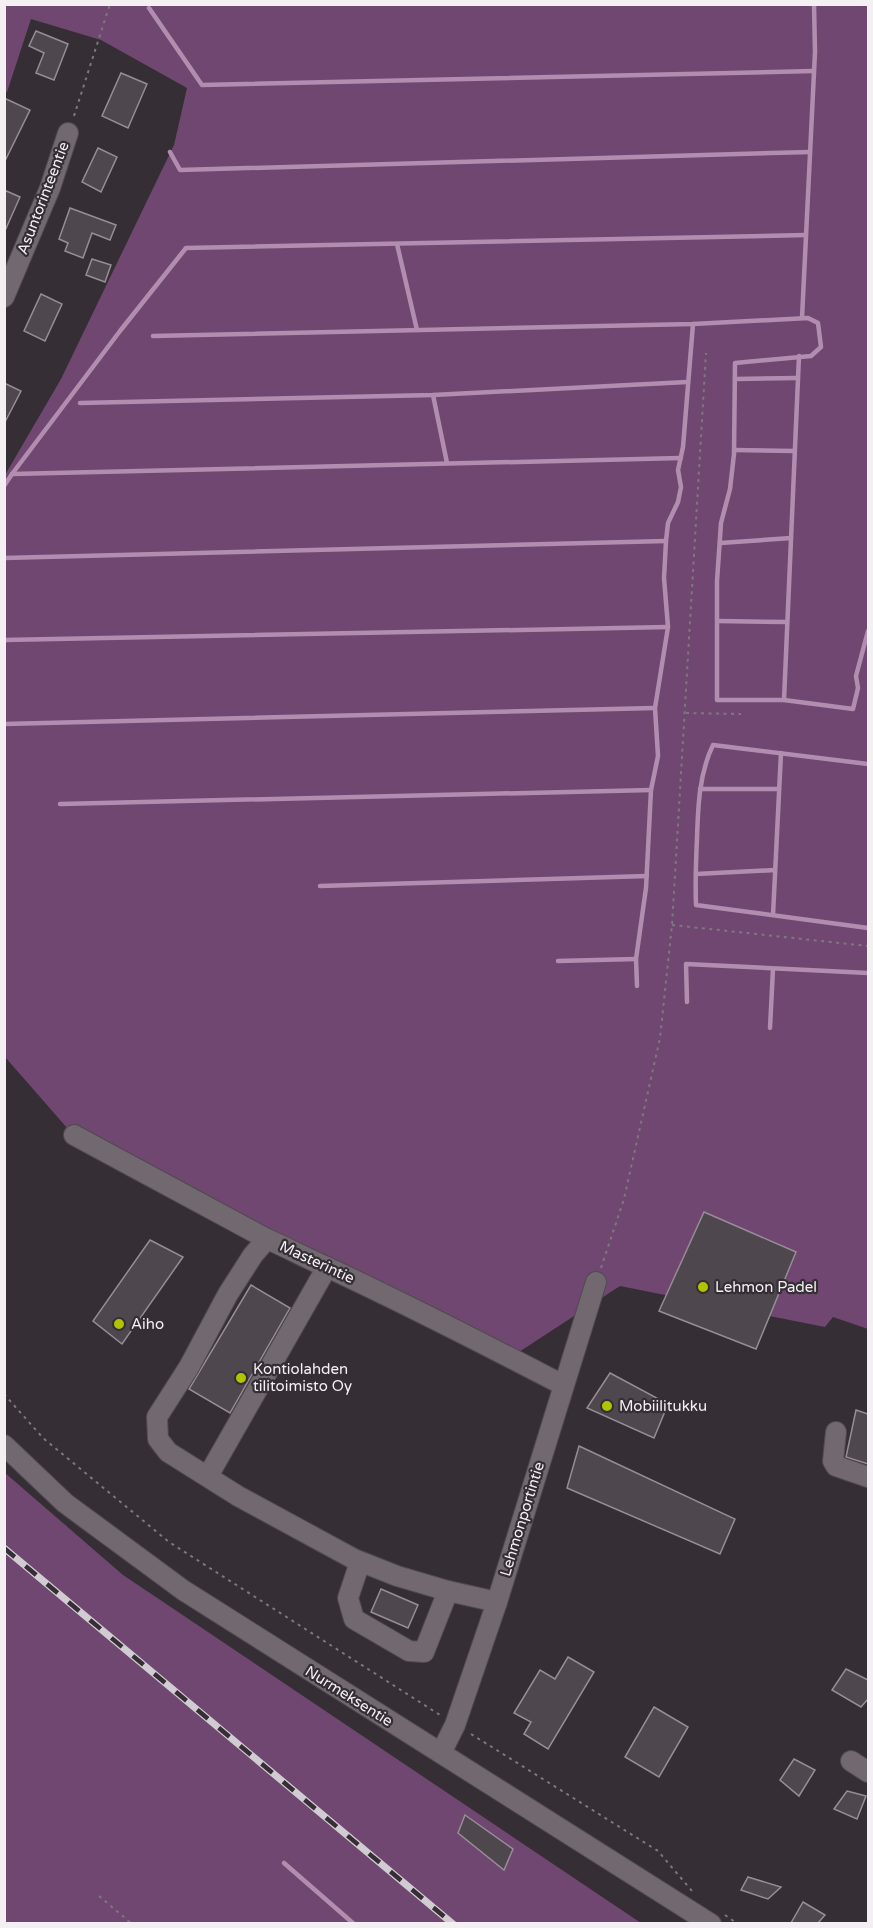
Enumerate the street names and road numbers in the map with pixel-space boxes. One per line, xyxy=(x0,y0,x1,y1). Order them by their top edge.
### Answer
street label: Asuntorinteentie xyxy=(13,139,73,257)
street label: Masterintie xyxy=(277,1237,357,1287)
street label: Lehmonportintie xyxy=(496,1459,548,1579)
street label: Nurmeksentie xyxy=(302,1662,396,1730)

